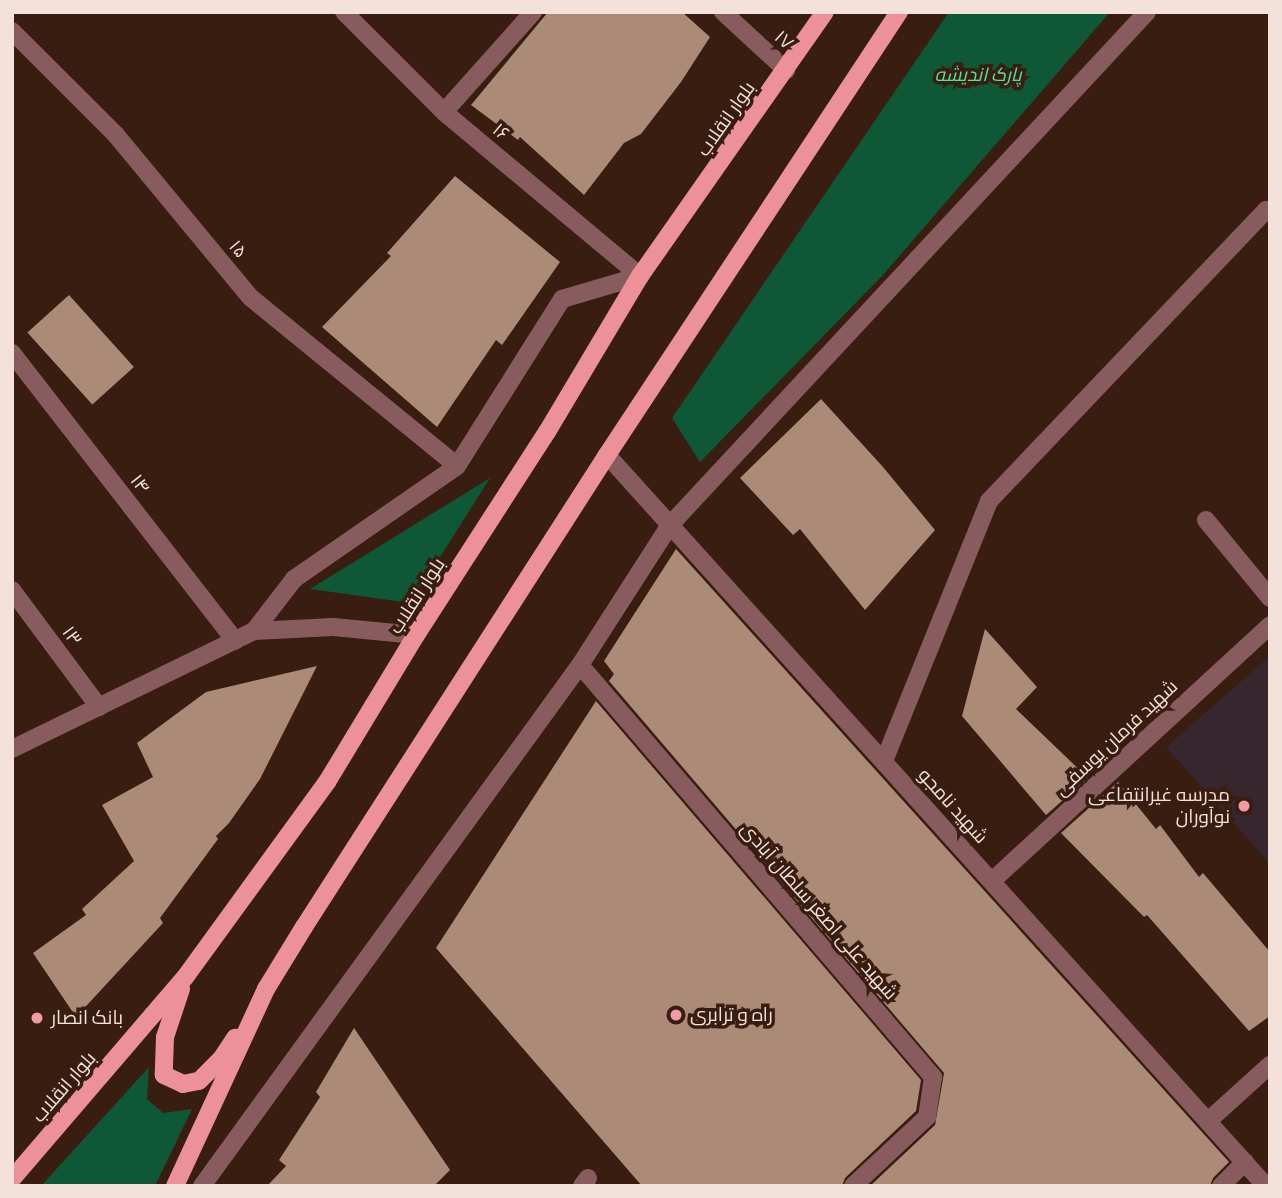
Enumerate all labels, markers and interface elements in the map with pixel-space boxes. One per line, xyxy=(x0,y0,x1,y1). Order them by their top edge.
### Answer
street label: ۱۷ xyxy=(770,26,798,54)
park label: پارک اندیشه xyxy=(935,64,1021,86)
street label: بلوار انقلاب xyxy=(692,77,760,161)
street label: ۱۶ xyxy=(488,118,514,146)
street label: ۱۵ xyxy=(224,235,252,263)
street label: ۱۴ xyxy=(125,470,155,498)
street label: بلوار انقلاب xyxy=(384,554,450,638)
street label: ۱۳ xyxy=(57,622,87,650)
street label: شهید فرمان یوسفی xyxy=(1050,675,1182,801)
street label: شهید نامجو xyxy=(913,764,993,848)
place label: مدرسه غیرانتفاعی نوآوران xyxy=(1088,784,1230,828)
marker: مدرسه غیرانتفاعی نوآوران xyxy=(1236,798,1252,814)
street label: شهید علی اصغر سلطان آبادی xyxy=(736,818,902,1004)
place label: راه و ترابری xyxy=(690,1004,773,1026)
place label: بانک انصار xyxy=(51,1007,123,1029)
marker: راه و ترابری xyxy=(668,1007,684,1023)
marker: بانک انصار xyxy=(29,1010,45,1026)
street label: بلوار انقلاب xyxy=(27,1047,101,1127)

